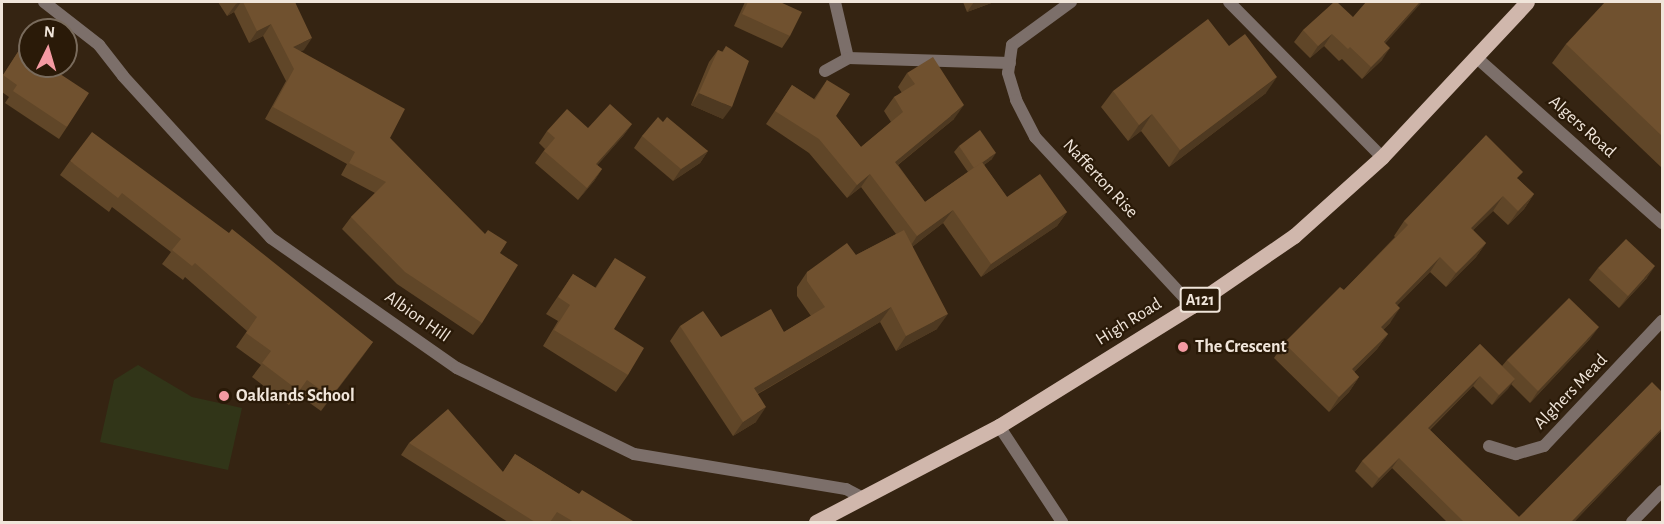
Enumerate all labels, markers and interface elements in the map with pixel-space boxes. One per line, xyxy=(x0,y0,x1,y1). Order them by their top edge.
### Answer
north arrow xyxy=(18,18,78,78)
text: N xyxy=(43,24,56,41)
street label: Algers Road xyxy=(1544,91,1620,163)
street label: Nafferton Rise xyxy=(1058,135,1142,223)
street label: Albion Hill xyxy=(380,287,454,347)
road number: A121 xyxy=(1179,287,1221,313)
street label: High Road xyxy=(1092,293,1166,351)
place label: The Crescent xyxy=(1195,336,1287,358)
marker: The Crescent xyxy=(1176,340,1190,354)
street label: Alghers Mead xyxy=(1530,350,1612,434)
place label: Oaklands School xyxy=(236,385,355,407)
marker: Oaklands School xyxy=(217,389,231,403)

